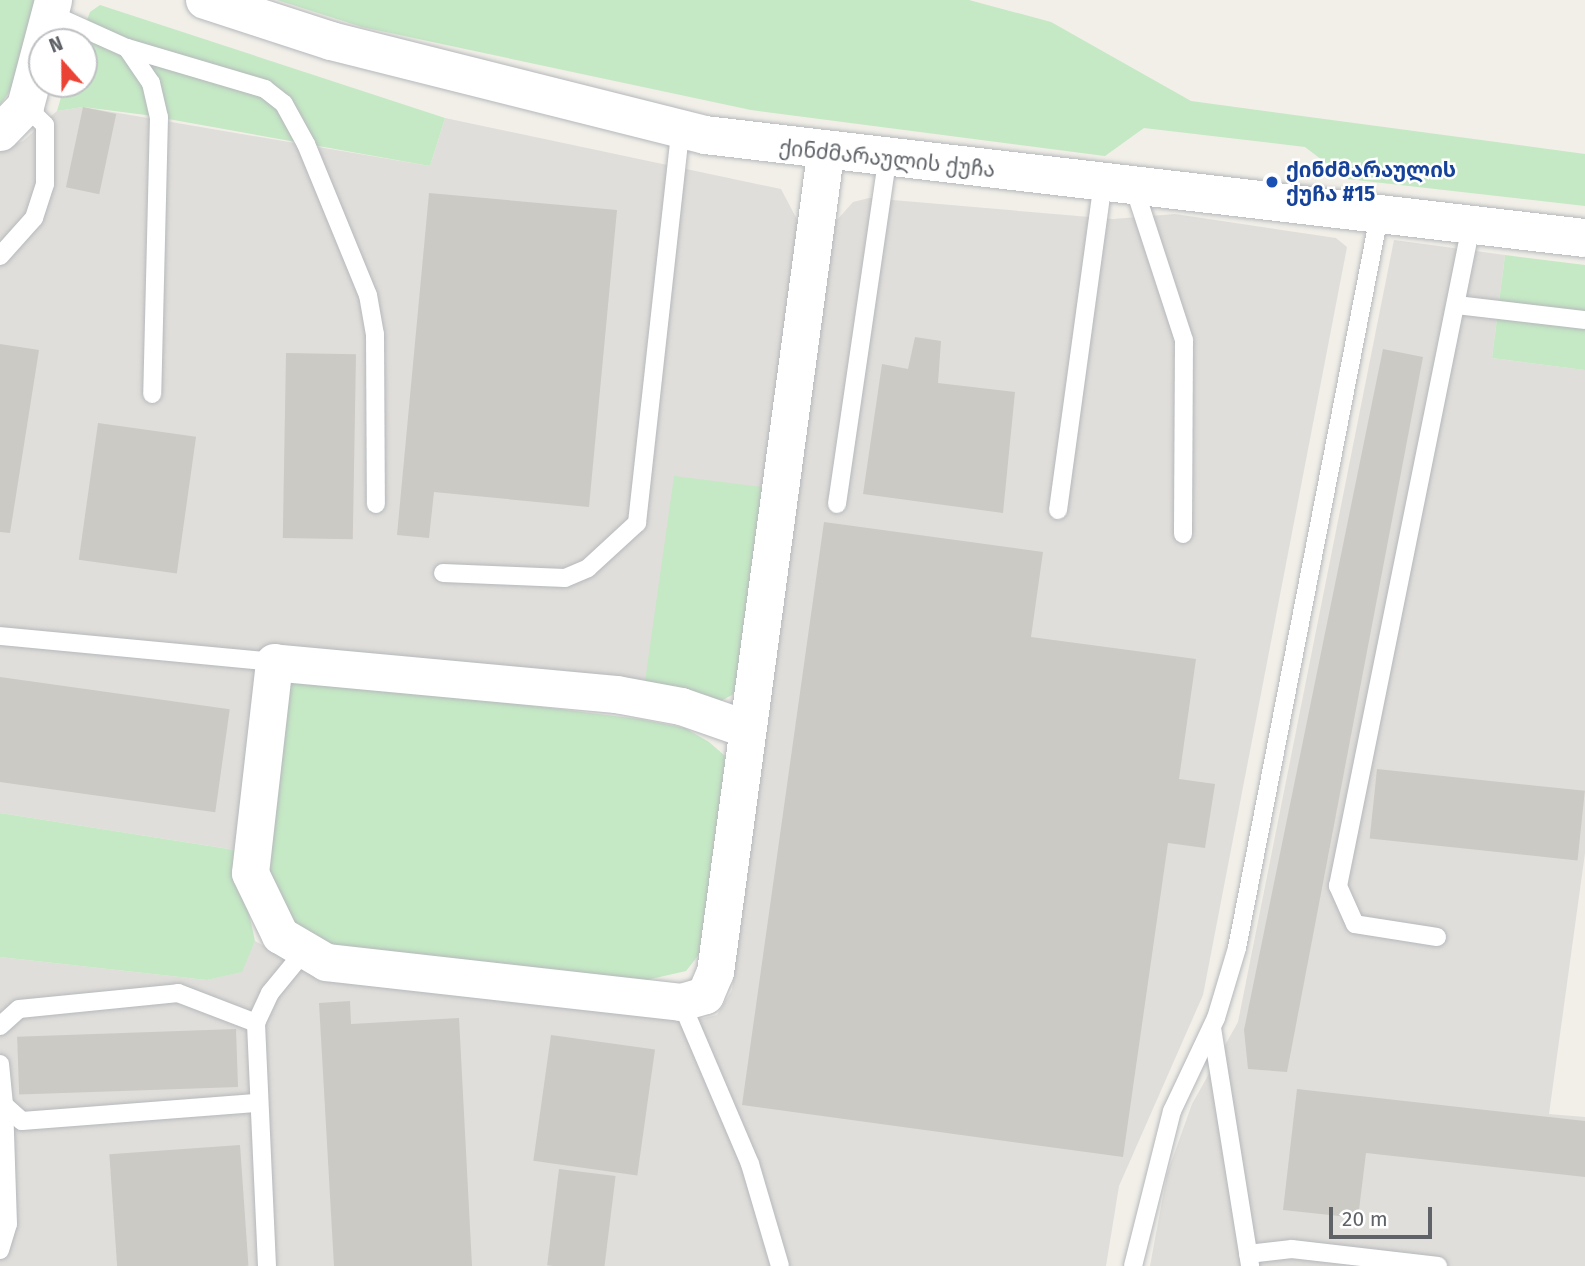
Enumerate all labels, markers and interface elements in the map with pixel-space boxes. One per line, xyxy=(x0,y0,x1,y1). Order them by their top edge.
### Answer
north arrow xyxy=(28,28,98,98)
text: N xyxy=(46,32,66,58)
street label: ქინძმარაულის ქუჩა xyxy=(778,135,996,183)
place label: ქინძმარაულის ქუჩა #15 xyxy=(1286,157,1456,207)
marker: ქინძმარაულის ქუჩა #15 xyxy=(1264,174,1280,190)
scale bar xyxy=(1333,1192,1436,1236)
text: 20 m xyxy=(1342,1206,1388,1232)

